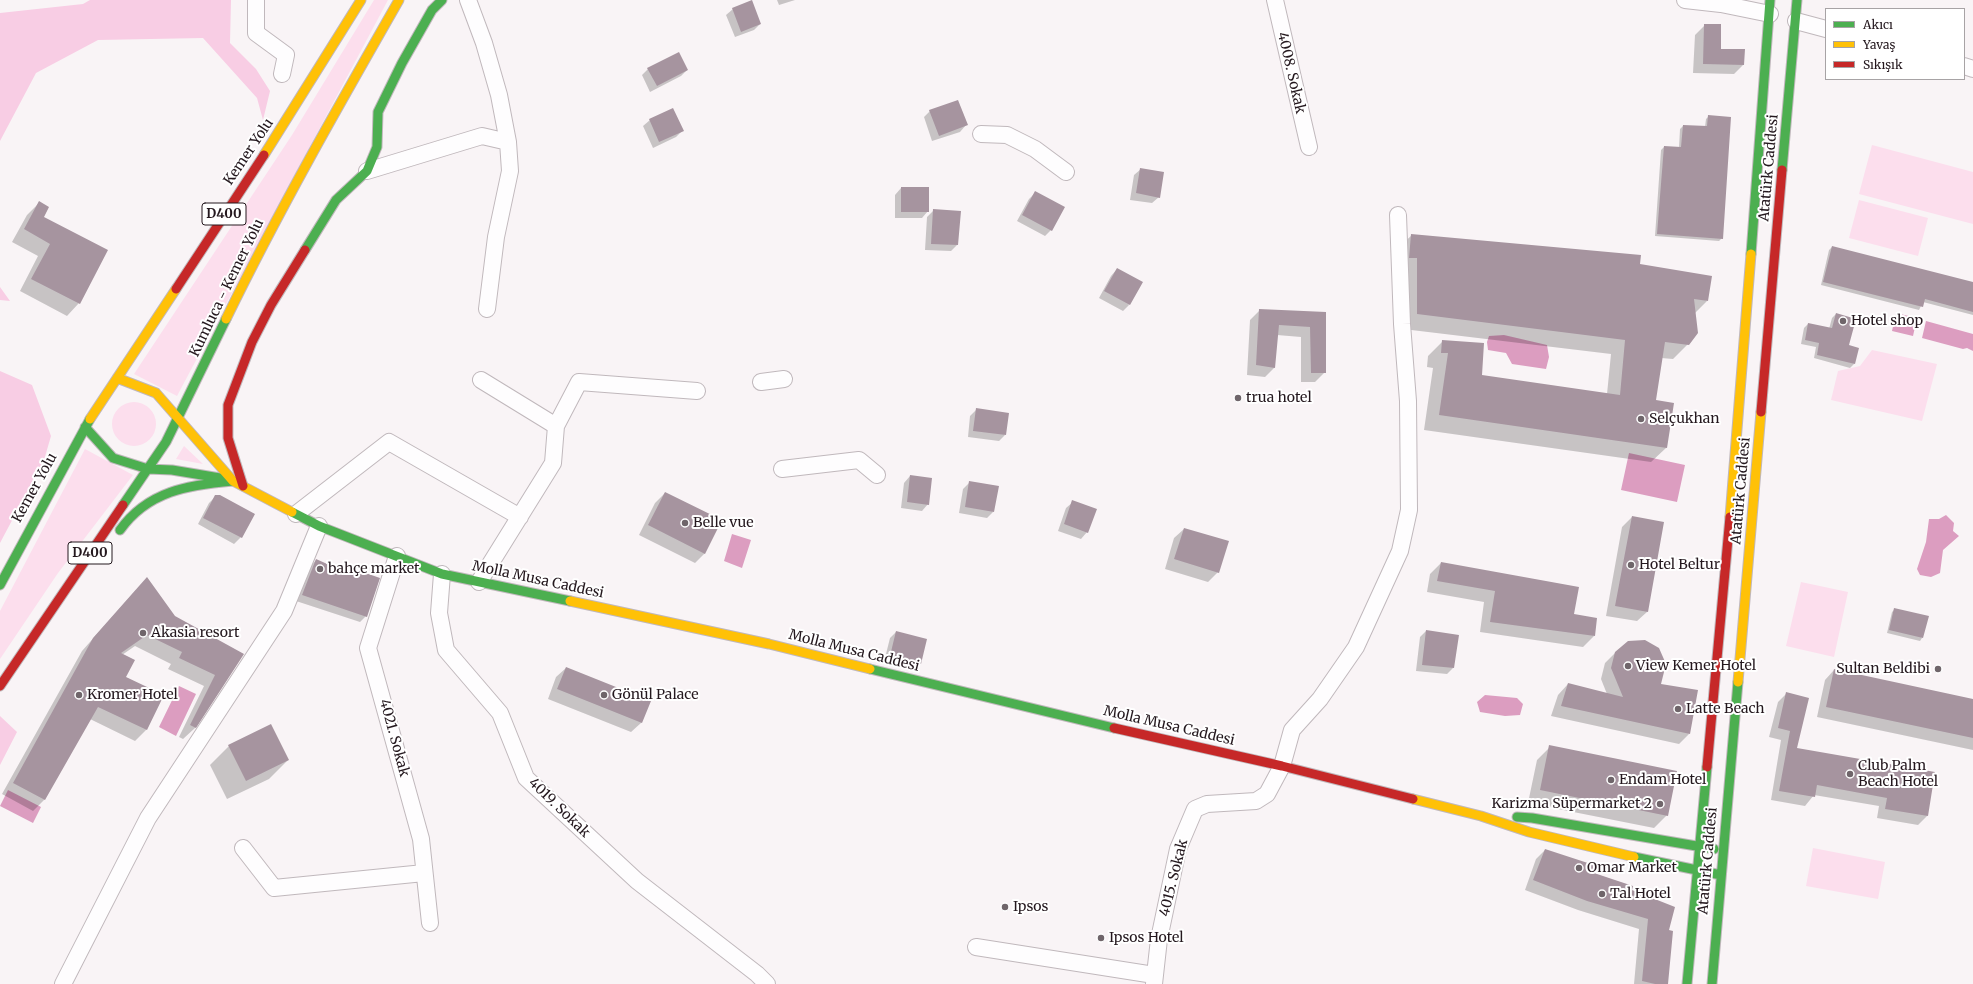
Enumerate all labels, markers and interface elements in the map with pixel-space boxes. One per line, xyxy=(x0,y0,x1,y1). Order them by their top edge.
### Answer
legend xyxy=(1825,8,1965,80)
text: Akıcı xyxy=(1863,17,1893,32)
street label: 4008. Sokak xyxy=(1273,30,1309,116)
text: Yavaş xyxy=(1863,37,1895,52)
text: Sıkışık xyxy=(1863,57,1903,72)
street label: Atatürk Caddesi xyxy=(1756,114,1782,222)
street label: Kemer Yolu xyxy=(221,115,277,189)
road number: D400 xyxy=(202,203,246,225)
street label: Kumluca - Kemer Yolu xyxy=(186,216,268,360)
place label: Hotel shop xyxy=(1851,313,1923,329)
marker: Hotel shop xyxy=(1838,316,1848,326)
place label: trua hotel xyxy=(1246,390,1312,406)
marker: trua hotel xyxy=(1233,393,1243,403)
place label: Selçukhan xyxy=(1649,411,1720,427)
marker: Selçukhan xyxy=(1636,414,1646,424)
street label: Atatürk Caddesi xyxy=(1728,437,1754,545)
street label: Kemer Yolu xyxy=(9,450,61,526)
place label: Belle vue xyxy=(693,515,754,531)
marker: Belle vue xyxy=(680,518,690,528)
road number: D400 xyxy=(68,542,112,564)
place label: Hotel Beltur xyxy=(1639,557,1720,573)
street label: Molla Musa Caddesi xyxy=(471,558,605,602)
marker: Hotel Beltur xyxy=(1626,560,1636,570)
place label: bahçe market xyxy=(328,561,420,577)
marker: bahçe market xyxy=(315,564,325,574)
place label: Akasia resort xyxy=(151,625,240,641)
street label: Molla Musa Caddesi xyxy=(787,627,921,675)
marker: Akasia resort xyxy=(138,628,148,638)
place label: View Kemer Hotel xyxy=(1636,658,1756,674)
marker: View Kemer Hotel xyxy=(1623,661,1633,671)
place label: Sultan Beldibi xyxy=(1836,661,1930,677)
marker: Sultan Beldibi xyxy=(1933,664,1943,674)
place label: Kromer Hotel xyxy=(87,687,178,703)
place label: Gönül Palace xyxy=(612,687,699,703)
marker: Kromer Hotel xyxy=(74,690,84,700)
marker: Gönül Palace xyxy=(599,690,609,700)
street label: 4021. Sokak xyxy=(376,697,412,779)
place label: Latte Beach xyxy=(1686,701,1765,717)
street label: Molla Musa Caddesi xyxy=(1102,703,1236,749)
marker: Latte Beach xyxy=(1673,704,1683,714)
place label: Club Palm Beach Hotel xyxy=(1858,758,1938,790)
marker: Club Palm Beach Hotel xyxy=(1845,769,1855,779)
place label: Endam Hotel xyxy=(1619,772,1706,788)
street label: 4019. Sokak xyxy=(525,775,593,841)
marker: Endam Hotel xyxy=(1606,775,1616,785)
place label: Karizma Süpermarket 2 xyxy=(1491,796,1652,812)
marker: Karizma Süpermarket 2 xyxy=(1655,799,1665,809)
street label: Atatürk Caddesi xyxy=(1695,807,1721,915)
street label: 4015. Sokak xyxy=(1156,838,1192,918)
place label: Omar Market xyxy=(1587,860,1677,876)
marker: Omar Market xyxy=(1574,863,1584,873)
place label: Tal Hotel xyxy=(1610,886,1671,902)
marker: Tal Hotel xyxy=(1597,889,1607,899)
place label: Ipsos xyxy=(1013,899,1048,915)
marker: Ipsos xyxy=(1000,902,1010,912)
place label: Ipsos Hotel xyxy=(1109,930,1184,946)
marker: Ipsos Hotel xyxy=(1096,933,1106,943)

